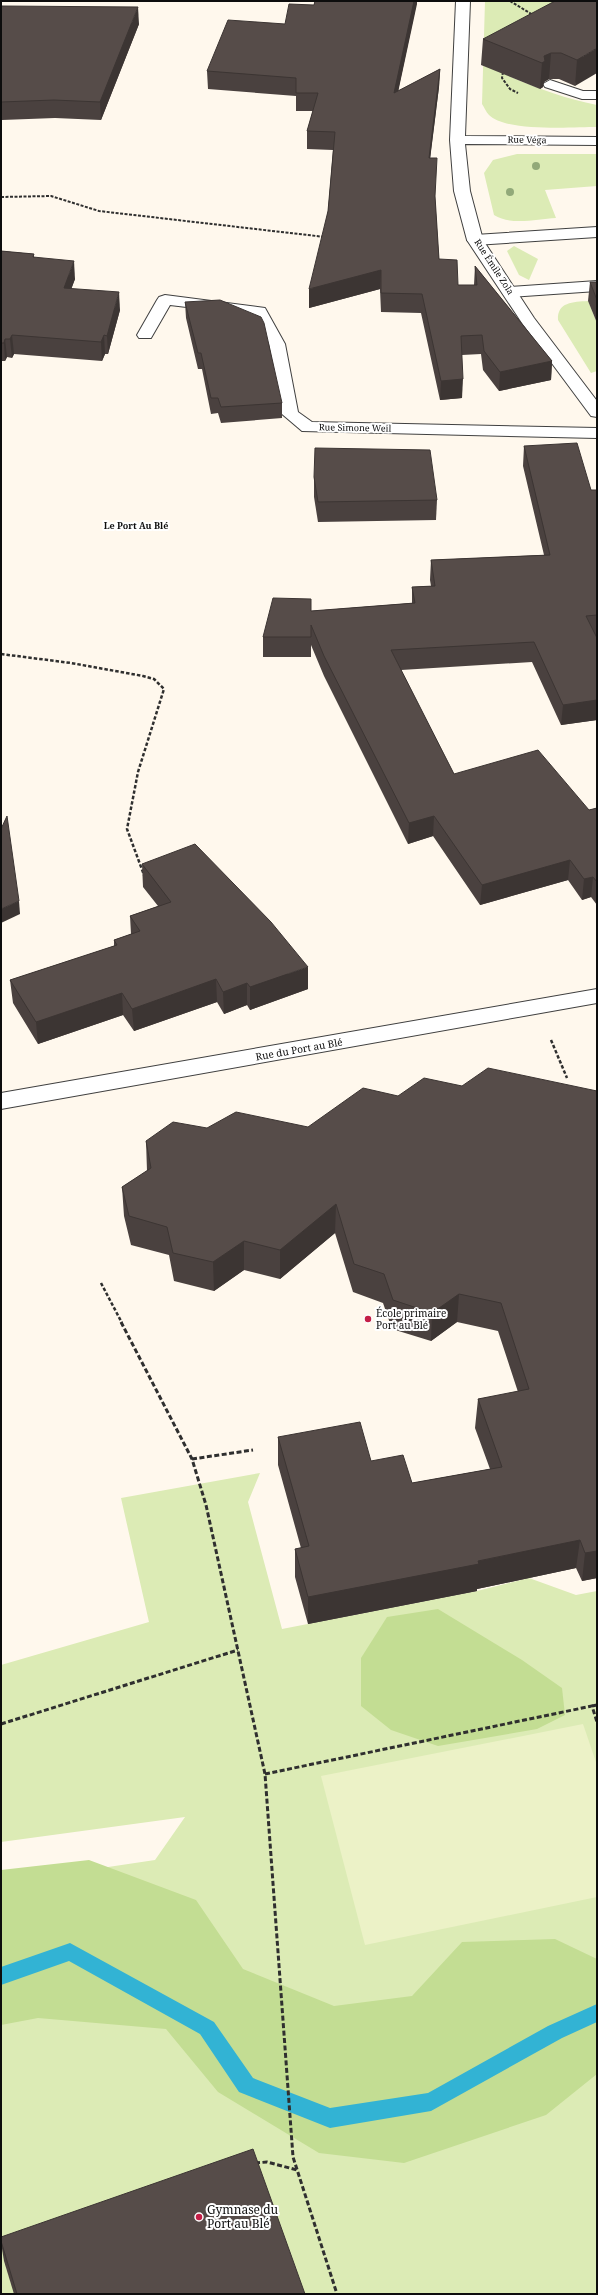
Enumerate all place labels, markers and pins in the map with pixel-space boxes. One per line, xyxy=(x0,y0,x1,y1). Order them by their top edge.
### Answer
place label: École primaire Port au Blé xyxy=(376,1306,446,1332)
marker: École primaire Port au Blé xyxy=(363,1314,373,1324)
place label: Gymnase du Port au Blé xyxy=(207,2201,279,2232)
marker: Gymnase du Port au Blé xyxy=(194,2212,204,2222)

